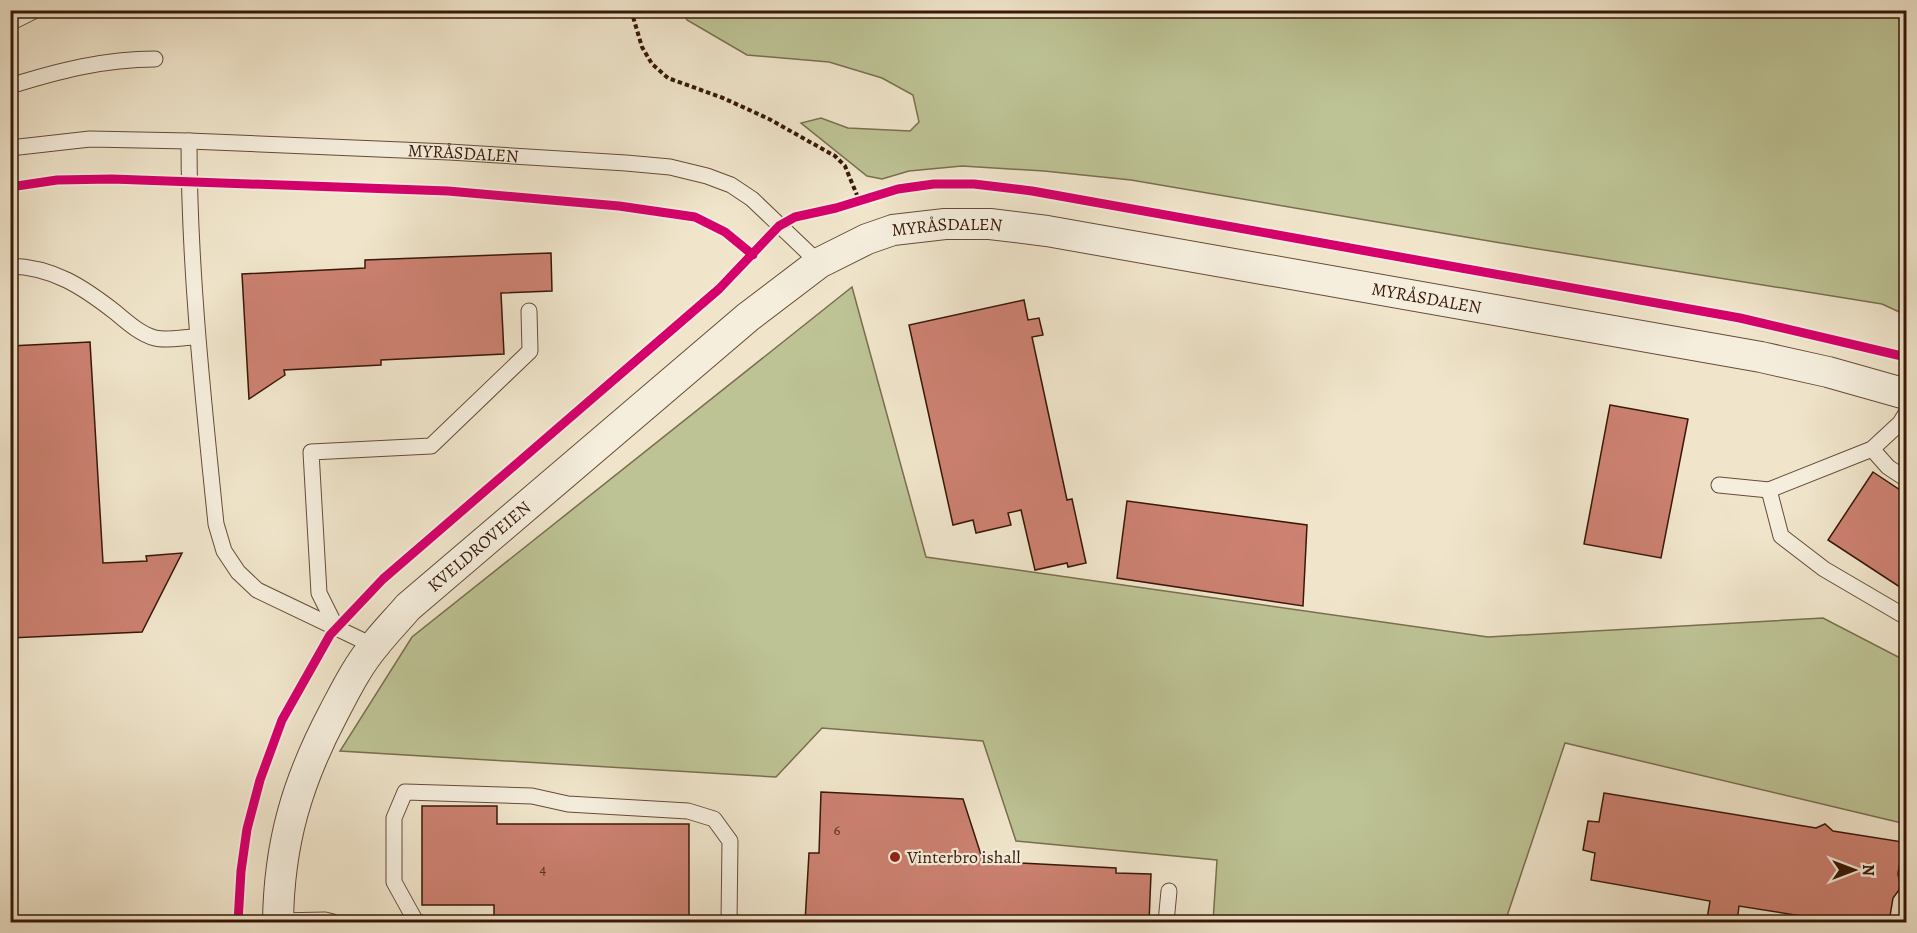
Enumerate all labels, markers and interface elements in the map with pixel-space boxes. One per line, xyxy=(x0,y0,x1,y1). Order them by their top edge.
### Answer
street label: MYRÅSDALEN xyxy=(407,138,520,168)
street label: MYRÅSDALEN xyxy=(890,212,1004,242)
street label: MYRÅSDALEN xyxy=(1370,276,1483,319)
street label: KVELDROVEIEN xyxy=(422,495,536,597)
house number: 6 xyxy=(834,820,841,840)
north arrow xyxy=(1824,840,1884,900)
place label: Vinterbro ishall xyxy=(906,845,1021,869)
marker: Vinterbro ishall xyxy=(888,850,902,864)
house number: 4 xyxy=(540,859,547,879)
text: N xyxy=(1857,864,1879,876)

